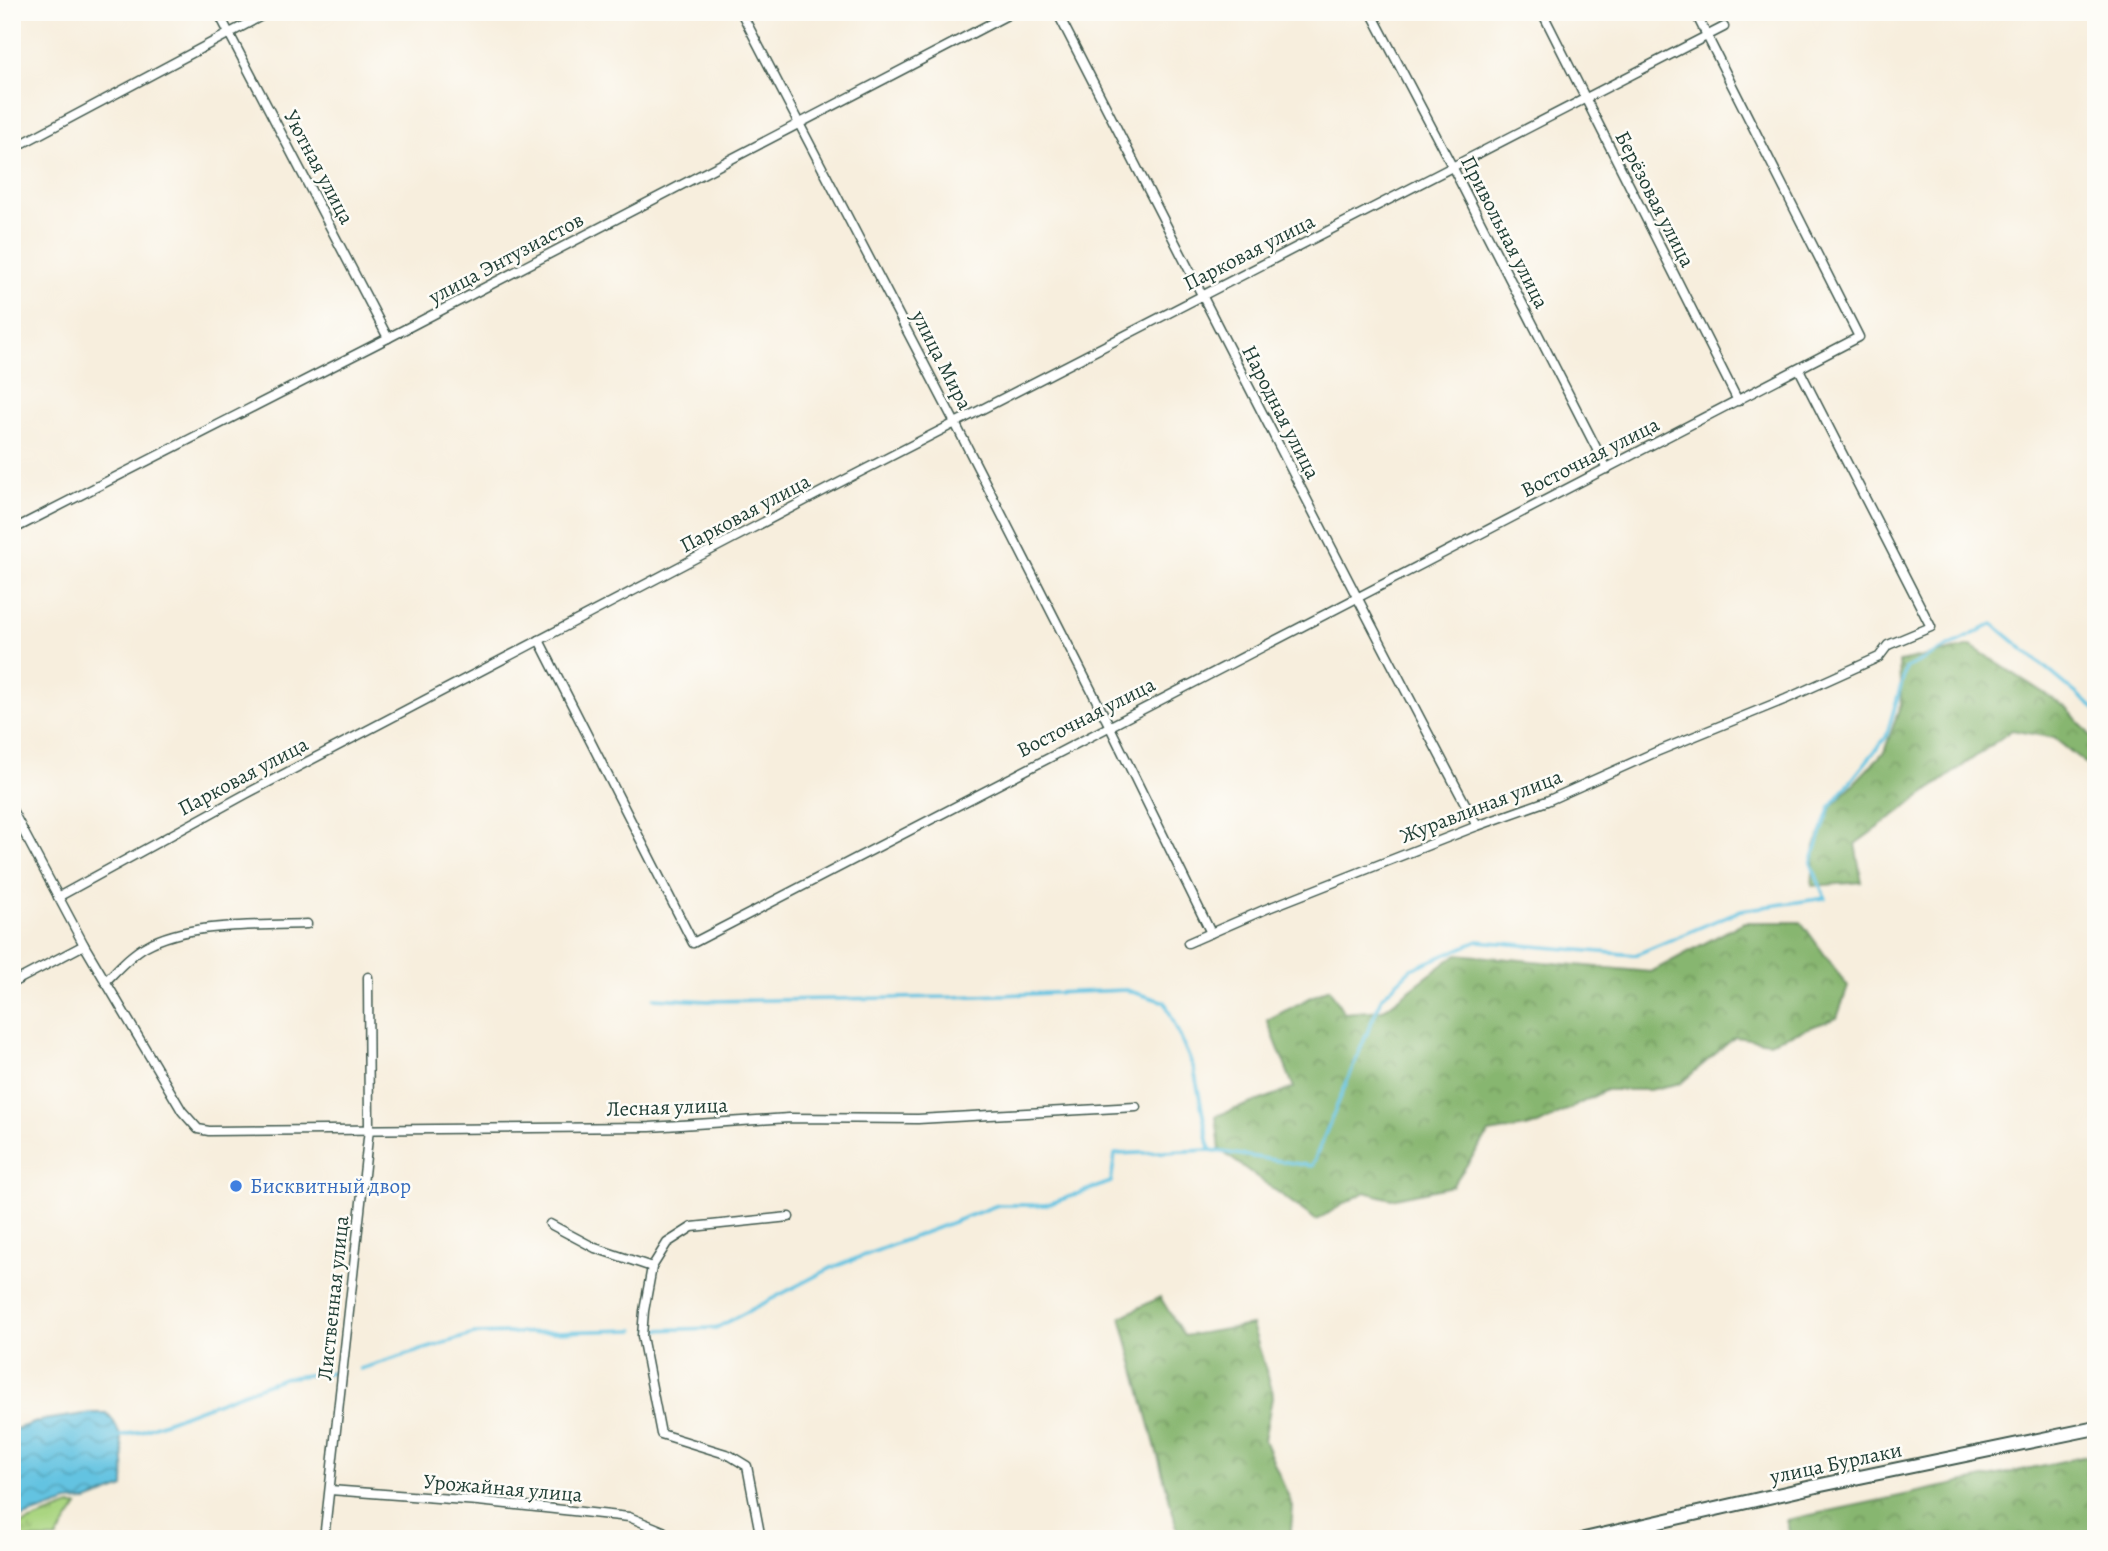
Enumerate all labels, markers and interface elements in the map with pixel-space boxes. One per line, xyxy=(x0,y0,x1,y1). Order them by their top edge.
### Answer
street label: Уютная улица xyxy=(277,105,361,229)
street label: Берёзовая улица xyxy=(1608,126,1702,272)
street label: Привольная улица xyxy=(1454,151,1556,314)
street label: улица Энтузиастов xyxy=(423,205,588,311)
street label: Парковая улица xyxy=(1179,207,1320,297)
street label: улица Мира xyxy=(904,304,979,415)
street label: Народная улица xyxy=(1235,340,1327,484)
street label: Восточная улица xyxy=(1516,410,1664,504)
street label: Парковая улица xyxy=(675,467,815,559)
street label: Восточная улица xyxy=(1012,670,1160,764)
street label: Парковая улица xyxy=(173,730,313,822)
street label: Журавлиная улица xyxy=(1396,762,1566,850)
street label: Лесная улица xyxy=(606,1091,729,1123)
place label: Бисквитный двор xyxy=(250,1172,411,1200)
marker: Бисквитный двор xyxy=(228,1178,244,1194)
street label: Лиственная улица xyxy=(310,1214,356,1382)
street label: улица Бурлаки xyxy=(1766,1435,1905,1491)
street label: Урожайная улица xyxy=(422,1467,584,1509)

